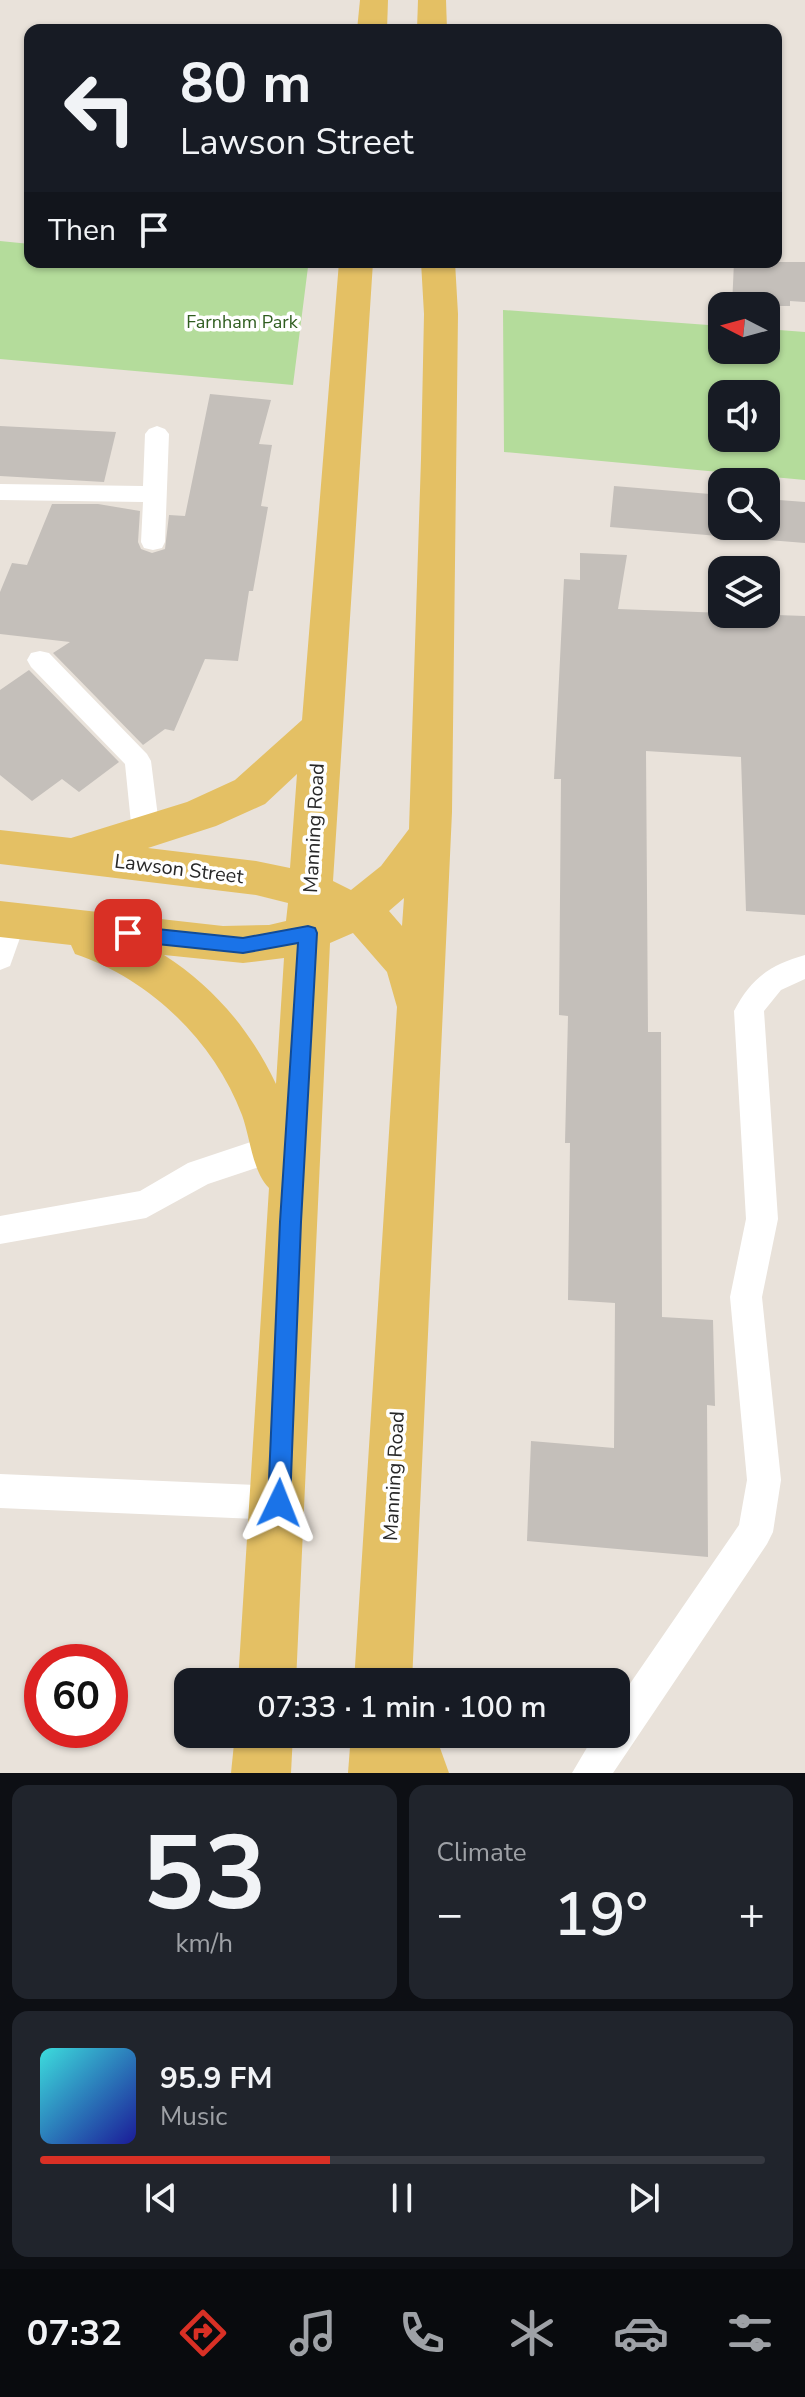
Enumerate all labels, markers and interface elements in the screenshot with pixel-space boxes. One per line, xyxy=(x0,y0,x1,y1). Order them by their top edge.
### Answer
text: 80 m xyxy=(180,45,311,122)
icon: left xyxy=(48,56,152,160)
text: Lawson Street xyxy=(180,118,414,167)
icon: arrive xyxy=(132,208,176,252)
text: Then xyxy=(48,210,116,251)
north arrow xyxy=(708,292,780,364)
map controls xyxy=(708,292,780,628)
park label: Farnham Park xyxy=(186,310,299,334)
button: sound xyxy=(708,380,780,452)
button: search xyxy=(708,468,780,540)
button: layers xyxy=(708,556,780,628)
street label: Manning Road xyxy=(297,762,331,894)
street label: Lawson Street xyxy=(113,848,246,890)
pin xyxy=(94,899,162,967)
icon: arrive xyxy=(106,911,150,955)
street label: Manning Road xyxy=(377,1410,411,1542)
position arrow xyxy=(237,1461,321,1545)
speed limit sign: 60 xyxy=(24,1644,128,1748)
text: 07:33 · 1 min · 100 m xyxy=(257,1687,547,1728)
text: 53 xyxy=(142,1803,267,1945)
text: Climate xyxy=(437,1835,527,1870)
text: 19° xyxy=(554,1874,648,1956)
text: − xyxy=(437,1885,463,1945)
text: + xyxy=(739,1885,765,1945)
text: km/h xyxy=(176,1926,233,1961)
text: 95.9 FM xyxy=(160,2058,272,2099)
text: Music xyxy=(160,2099,227,2134)
icon: previous xyxy=(139,2176,183,2220)
icon: pause xyxy=(380,2176,424,2220)
icon: next xyxy=(622,2176,666,2220)
icon: directions xyxy=(175,2305,231,2361)
icon: music xyxy=(285,2305,341,2361)
icon: phone xyxy=(394,2305,450,2361)
icon: climate xyxy=(504,2305,560,2361)
icon: car xyxy=(613,2305,669,2361)
icon: filters xyxy=(722,2305,778,2361)
text: 07:32 xyxy=(27,2309,122,2358)

